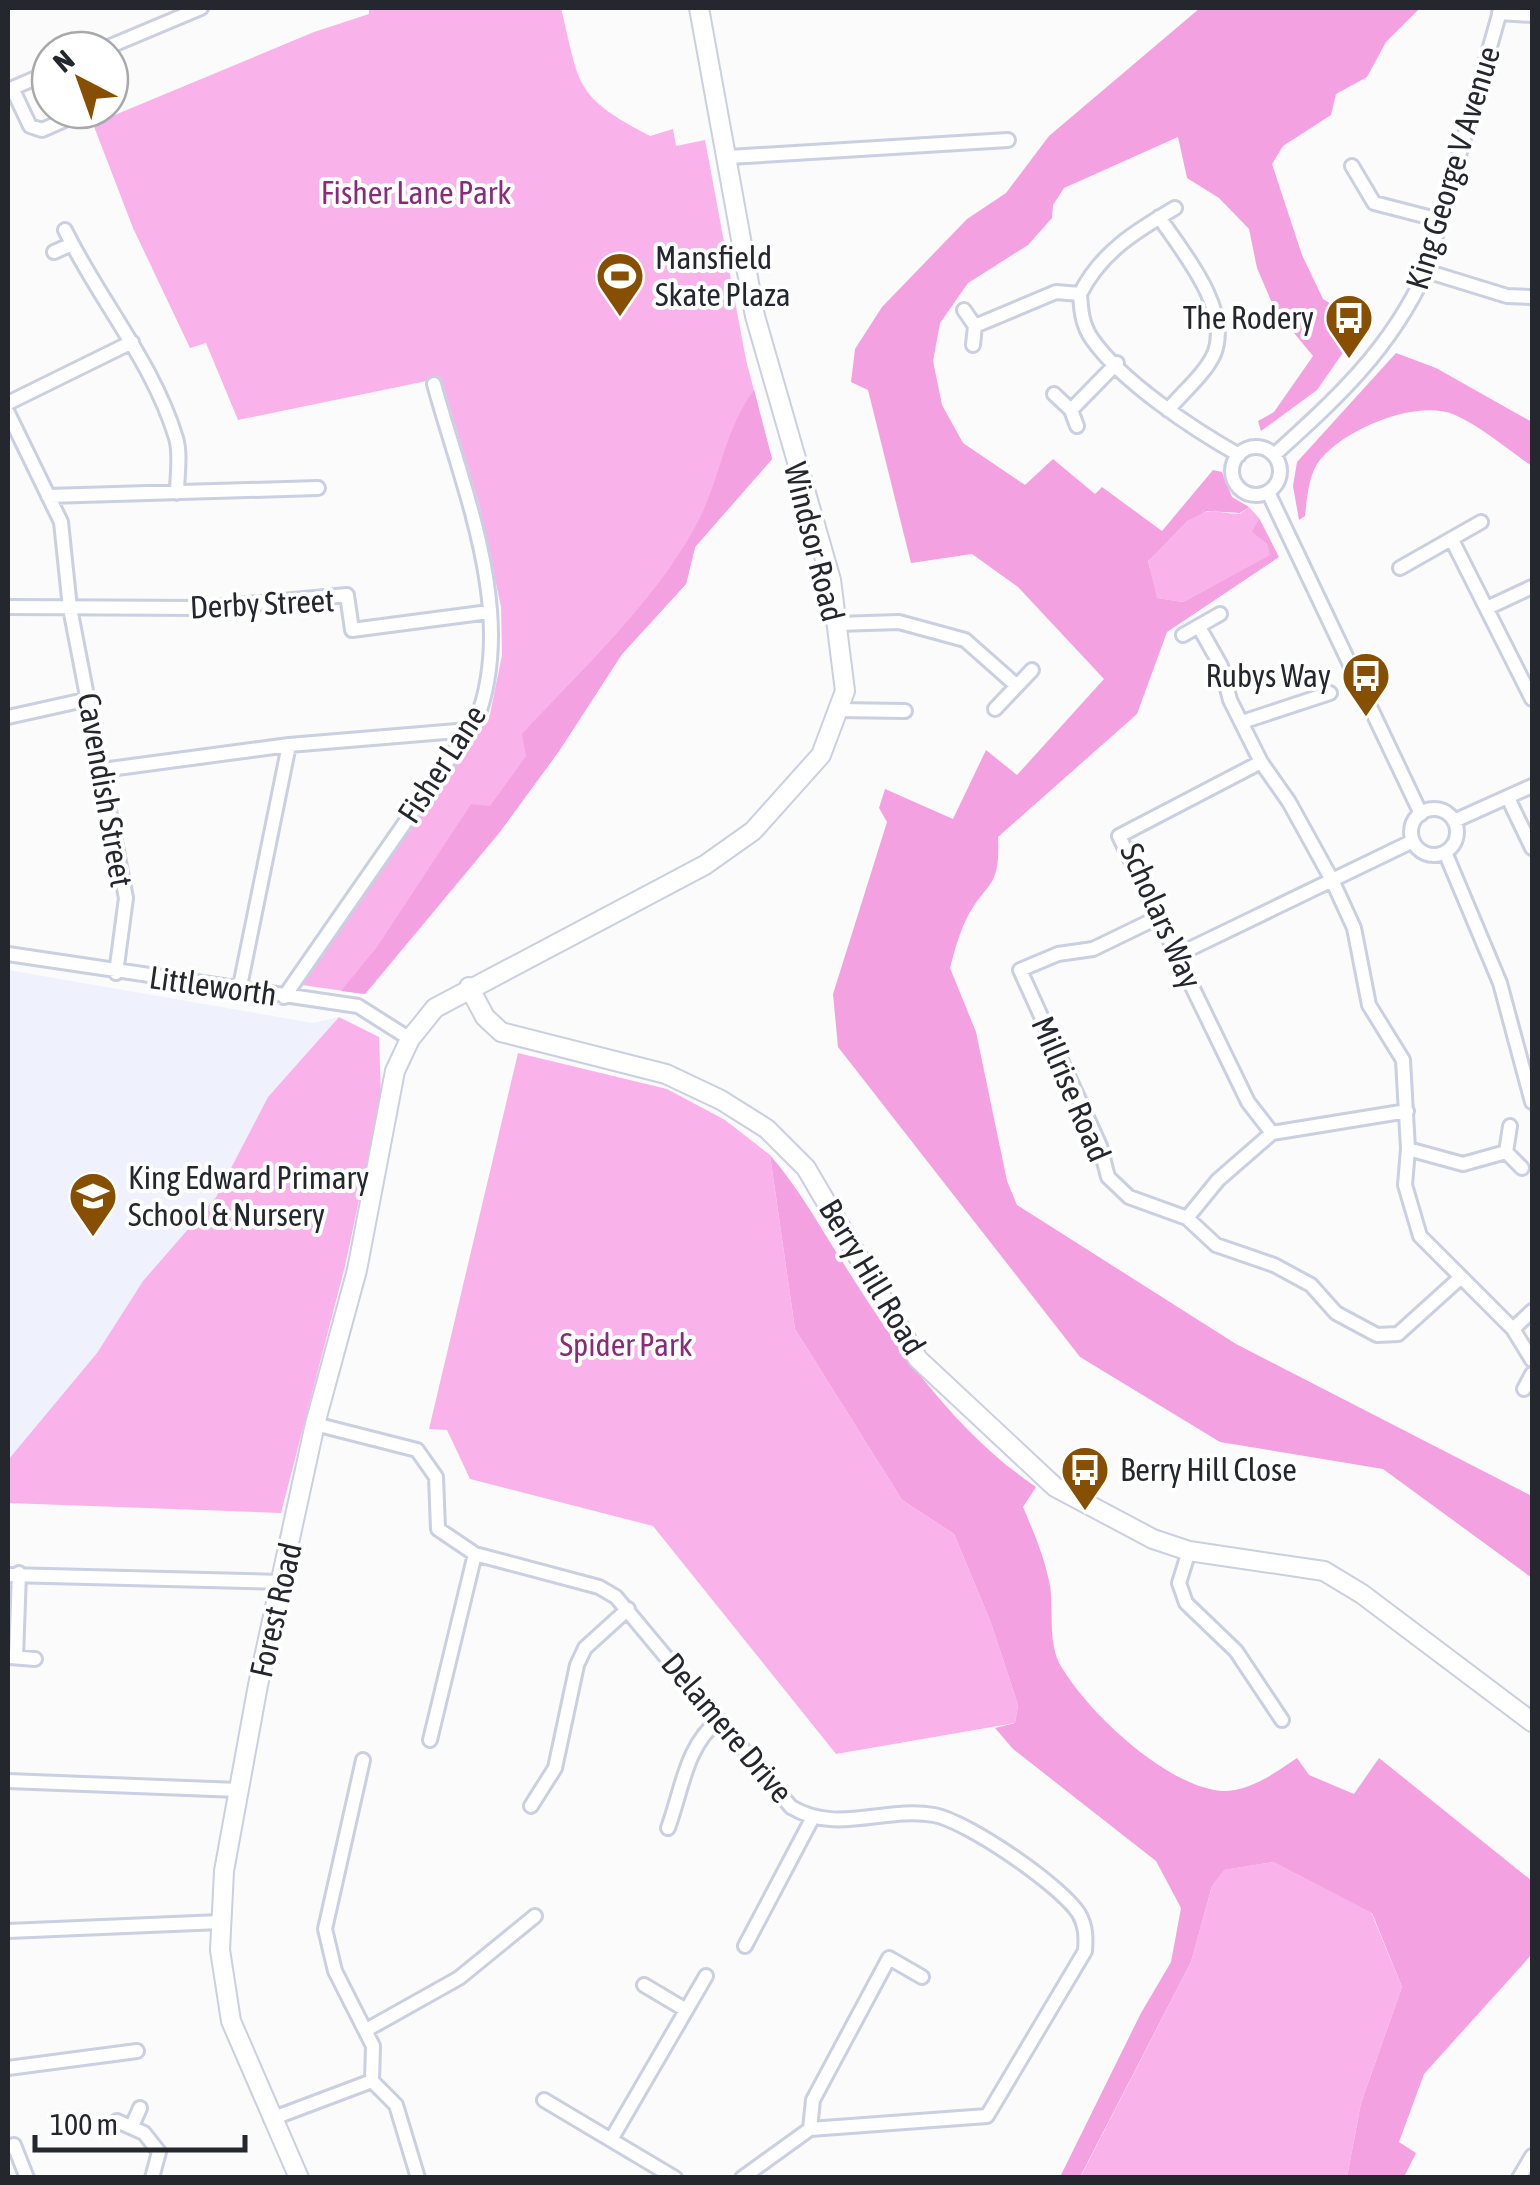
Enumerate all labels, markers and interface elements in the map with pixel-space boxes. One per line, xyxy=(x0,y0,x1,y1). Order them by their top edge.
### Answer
north arrow xyxy=(30,30,130,130)
street label: King George V Avenue xyxy=(1398,42,1507,294)
text: N xyxy=(47,44,80,79)
park label: Fisher Lane Park xyxy=(321,174,511,211)
place label: Mansfield Skate Plaza xyxy=(655,239,791,313)
sports icon: Mansfield Skate Plaza xyxy=(594,250,646,318)
bus stop icon: The Rodery xyxy=(1323,292,1375,360)
place label: The Rodery xyxy=(1183,299,1314,336)
street label: Windsor Road xyxy=(777,459,852,625)
street label: Derby Street xyxy=(189,581,335,626)
bus stop icon: Rubys Way xyxy=(1340,650,1392,718)
place label: Rubys Way xyxy=(1206,657,1331,694)
street label: Cavendish Street xyxy=(70,690,141,890)
street label: Fisher Lane xyxy=(390,698,493,829)
street label: Scholars Way xyxy=(1113,838,1210,994)
street label: Littleworth xyxy=(147,958,279,1013)
street label: Millrise Road xyxy=(1024,1011,1119,1167)
place label: King Edward Primary School & Nursery xyxy=(128,1159,369,1233)
school or university icon: King Edward Primary School & Nursery xyxy=(67,1170,119,1238)
street label: Berry Hill Road xyxy=(812,1192,933,1361)
park label: Spider Park xyxy=(560,1326,692,1363)
bus stop icon: Berry Hill Close xyxy=(1059,1444,1111,1512)
place label: Berry Hill Close xyxy=(1120,1451,1297,1488)
street label: Forest Road xyxy=(242,1539,309,1681)
street label: Delamere Drive xyxy=(654,1645,801,1810)
scale bar xyxy=(35,2090,245,2152)
text: 100 m xyxy=(50,2107,118,2141)

